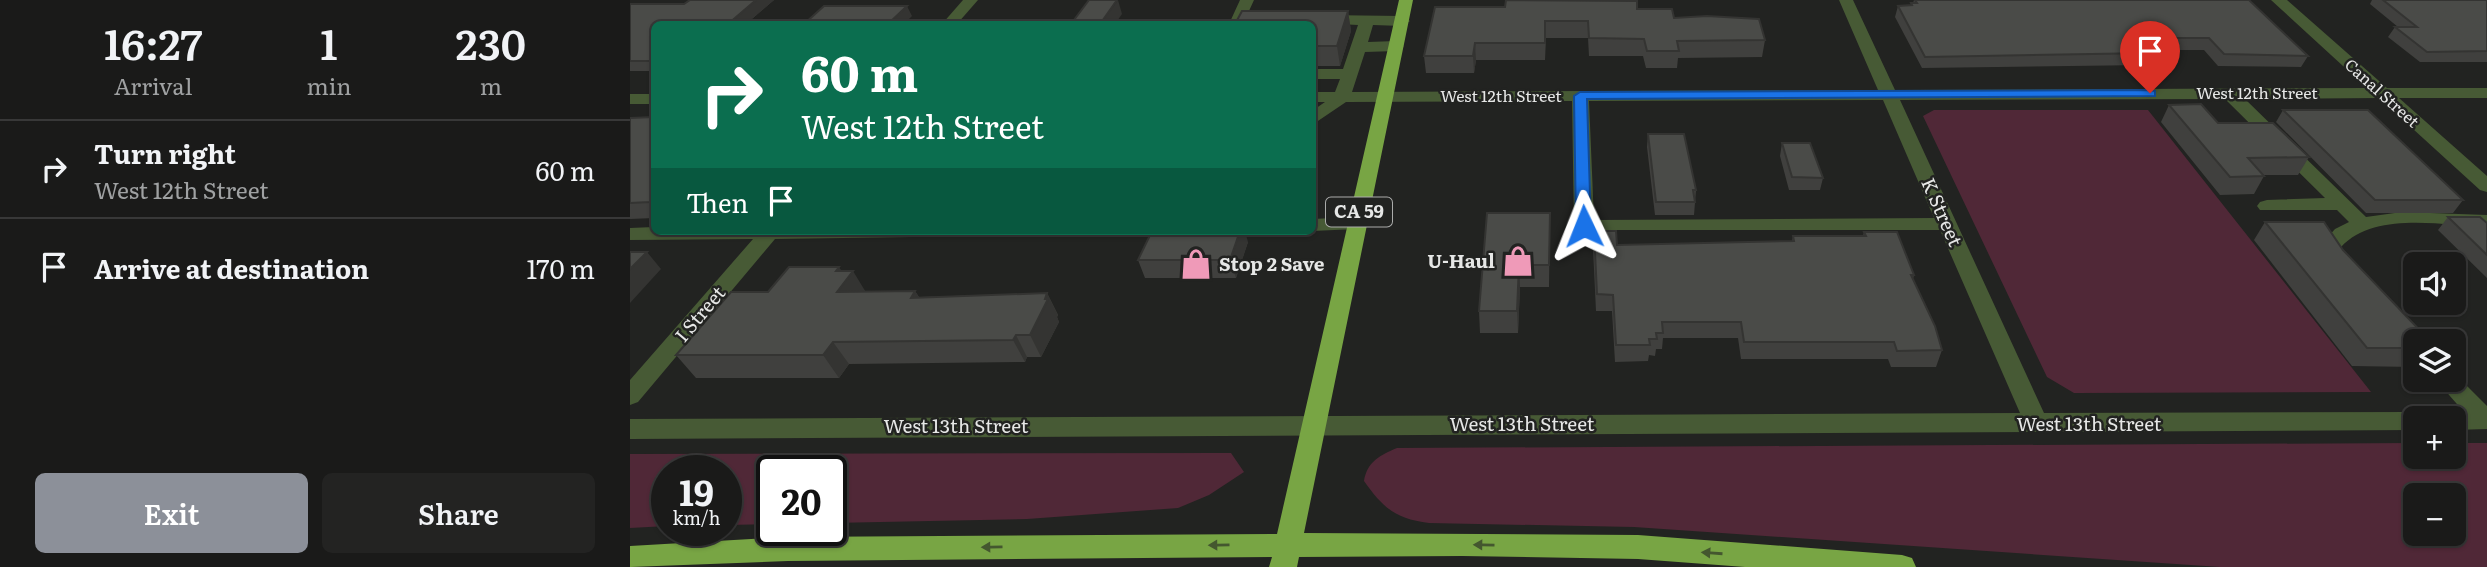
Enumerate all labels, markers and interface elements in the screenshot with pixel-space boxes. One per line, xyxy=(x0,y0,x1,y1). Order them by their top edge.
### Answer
text: 16:27 xyxy=(104,11,202,73)
text: 1 xyxy=(320,11,338,73)
text: 230 xyxy=(456,11,526,73)
pin xyxy=(2120,21,2180,93)
icon: arrive xyxy=(2131,32,2169,70)
text: 60 m xyxy=(801,34,918,107)
icon: right xyxy=(686,49,777,140)
street label: Canal Street xyxy=(2340,52,2426,133)
text: Arrival xyxy=(114,68,192,102)
text: min xyxy=(306,68,352,102)
text: m xyxy=(480,68,502,102)
street label: West 12th Street xyxy=(2196,80,2318,104)
street label: West 12th Street xyxy=(1440,83,1562,107)
text: West 12th Street xyxy=(801,101,1044,149)
text: Turn right xyxy=(94,133,236,172)
icon: right xyxy=(35,150,73,188)
text: 60 m xyxy=(536,150,595,189)
text: West 12th Street xyxy=(94,172,269,206)
street label: K Street xyxy=(1915,173,1971,251)
text: Then xyxy=(686,182,748,221)
icon: arrive xyxy=(762,182,800,220)
position arrow xyxy=(1547,189,1621,263)
road number: CA 59 xyxy=(1326,197,1392,226)
shop icon: U-Haul xyxy=(1501,244,1535,278)
place label: U-Haul xyxy=(1427,246,1495,274)
shop icon: Stop 2 Save xyxy=(1179,247,1213,281)
icon: arrive xyxy=(35,248,73,286)
text: Arrive at destination xyxy=(94,248,369,287)
text: 170 m xyxy=(527,248,595,287)
place label: Stop 2 Save xyxy=(1219,249,1325,277)
map controls xyxy=(2403,252,2466,546)
button: sound xyxy=(2403,252,2466,315)
street label: I Street xyxy=(667,279,731,348)
button: layers xyxy=(2403,329,2466,392)
button: + xyxy=(2403,406,2466,469)
street label: West 13th Street xyxy=(1450,409,1595,437)
street label: West 13th Street xyxy=(2017,409,2162,437)
street label: West 13th Street xyxy=(884,411,1029,439)
speed limit sign: 20 xyxy=(756,455,847,546)
text: 19 xyxy=(679,465,714,517)
button: Exit xyxy=(35,473,308,553)
button: Share xyxy=(322,473,595,553)
button: − xyxy=(2403,483,2466,546)
text: km/h xyxy=(673,504,720,531)
one-way arrow xyxy=(1208,539,1230,550)
one-way arrow xyxy=(1473,539,1495,551)
one-way arrow xyxy=(981,541,1003,553)
one-way arrow xyxy=(1700,547,1722,558)

